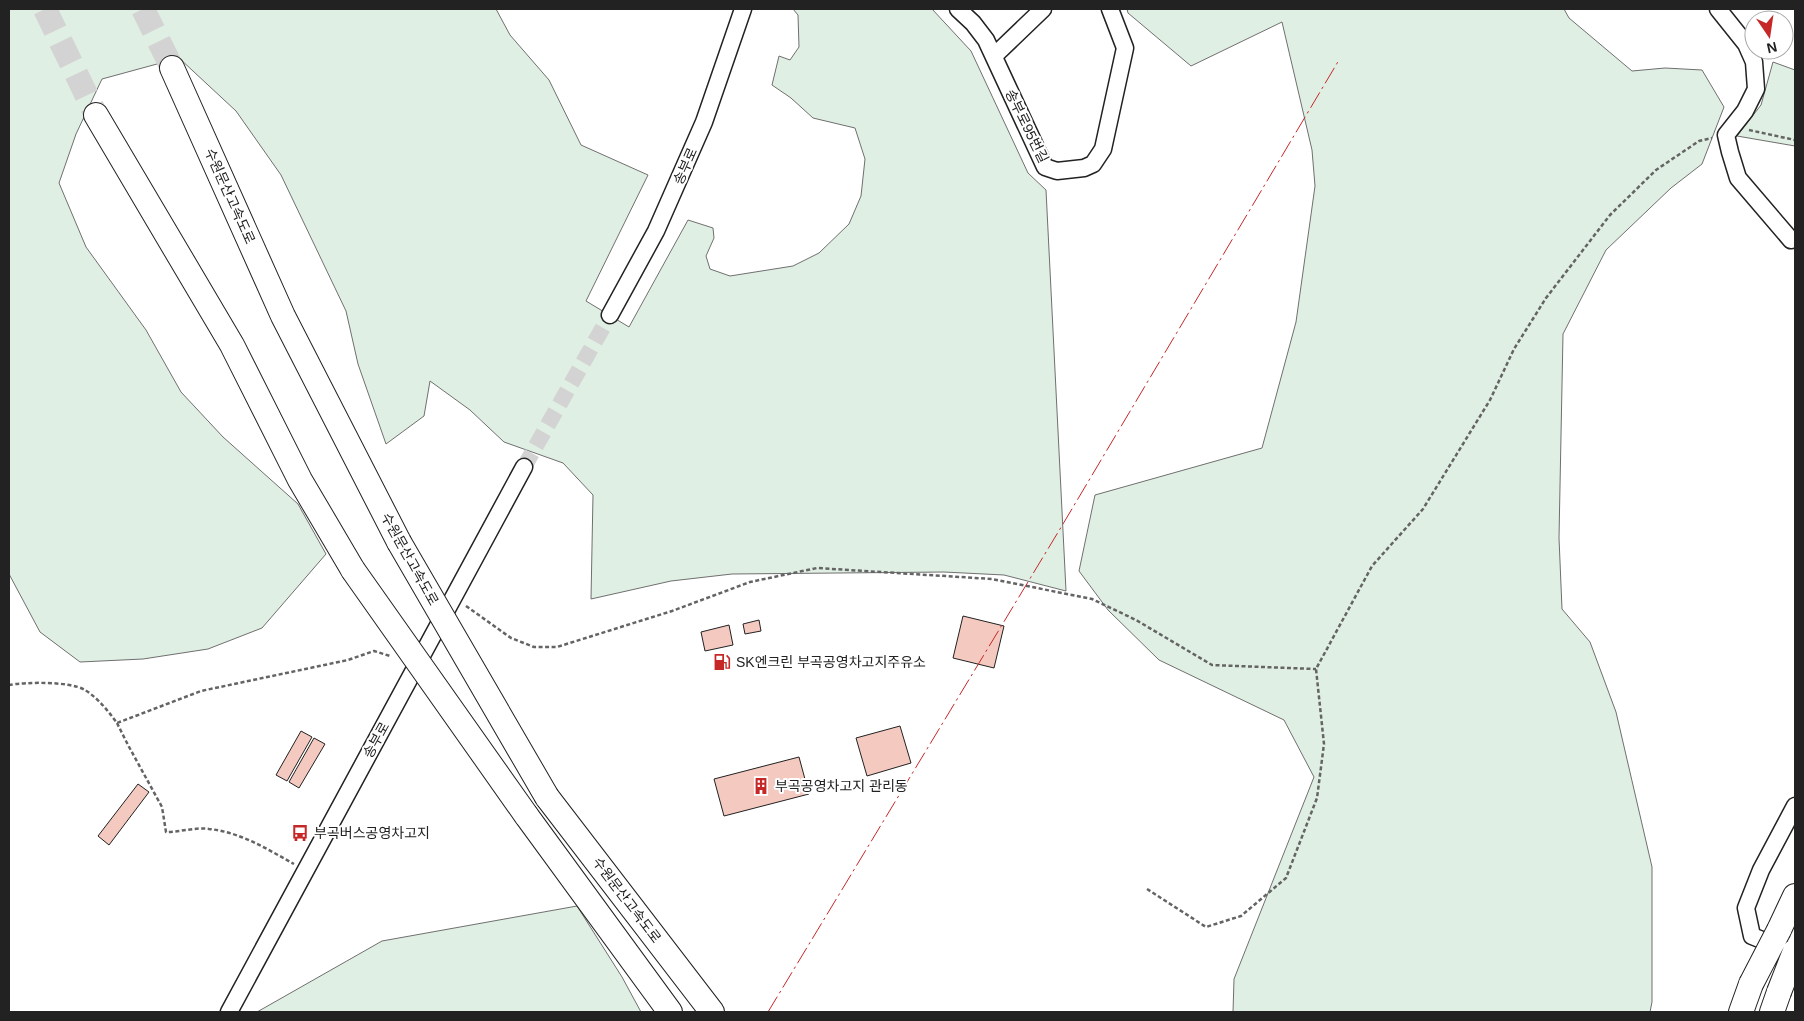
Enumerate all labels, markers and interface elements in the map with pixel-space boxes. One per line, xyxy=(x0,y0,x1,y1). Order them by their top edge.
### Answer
north arrow xyxy=(1744,10,1794,60)
text: N xyxy=(1765,39,1779,57)
street label: 송부로95번길 xyxy=(1002,87,1052,165)
street label: 송부로 xyxy=(670,145,700,187)
street label: 수원문산고속도로 xyxy=(202,146,258,246)
street label: 수원문산고속도로 xyxy=(378,510,442,608)
fuel station icon: SK엔크린 부곡공영차고지주유소 xyxy=(712,652,732,672)
place label: SK엔크린 부곡공영차고지주유소 xyxy=(736,654,926,670)
street label: 송부로 xyxy=(360,719,392,761)
building icon: 부곡공영차고지 관리동 xyxy=(751,776,771,796)
place label: 부곡공영차고지 관리동 xyxy=(775,778,908,794)
bus stop icon: 부곡버스공영차고지 xyxy=(290,823,310,843)
place label: 부곡버스공영차고지 xyxy=(314,825,430,841)
street label: 수원문산고속도로 xyxy=(590,854,664,946)

